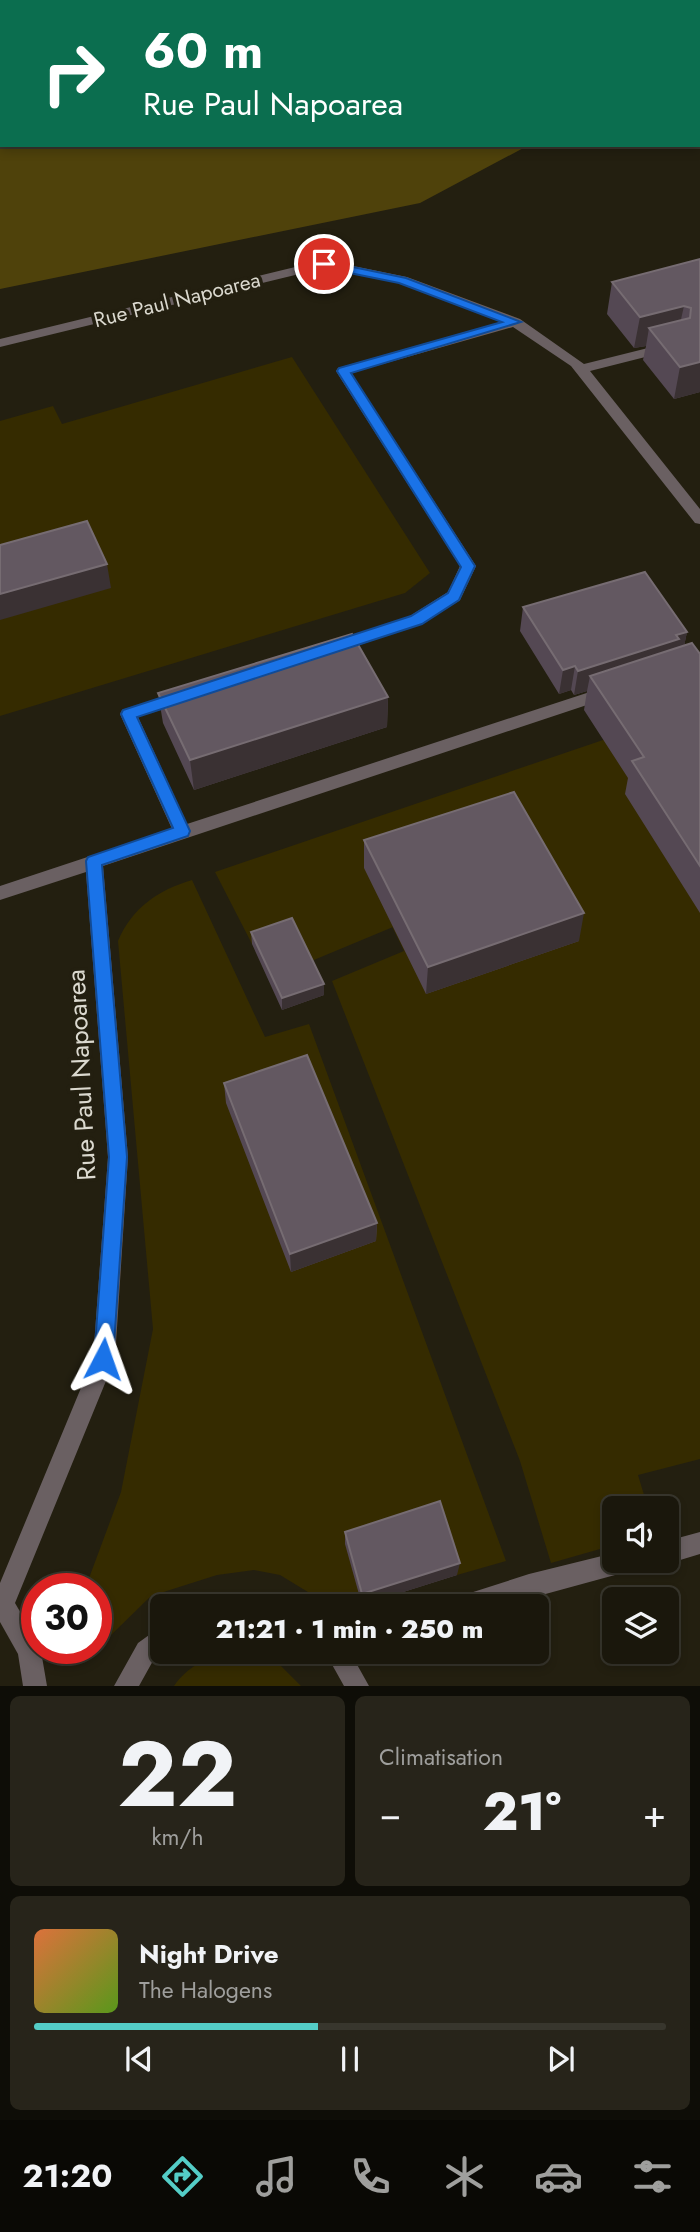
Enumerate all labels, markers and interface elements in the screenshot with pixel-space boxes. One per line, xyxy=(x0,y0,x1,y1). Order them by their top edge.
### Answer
text: 60 m xyxy=(143,16,263,86)
icon: right xyxy=(28,28,119,119)
text: Rue Paul Napoarea xyxy=(143,81,403,127)
pin xyxy=(294,234,354,294)
icon: arrive xyxy=(305,245,343,283)
street label: Rue Paul Napoarea xyxy=(91,265,263,335)
street label: Rue Paul Napoarea xyxy=(56,968,106,1182)
position arrow xyxy=(66,1322,140,1396)
map controls xyxy=(602,1496,679,1664)
button: sound xyxy=(602,1496,679,1573)
speed limit sign: 30 xyxy=(21,1573,112,1664)
button: layers xyxy=(602,1587,679,1664)
text: 21:21 · 1 min · 250 m xyxy=(216,1610,483,1648)
text: 22 xyxy=(118,1709,237,1840)
text: Climatisation xyxy=(379,1740,503,1774)
text: 21° xyxy=(483,1774,561,1850)
text: − xyxy=(379,1786,401,1841)
text: + xyxy=(643,1786,666,1841)
text: km/h xyxy=(152,1820,203,1854)
text: Night Drive xyxy=(139,1935,279,1973)
text: The Halogens xyxy=(139,1973,272,2007)
icon: previous xyxy=(120,2040,158,2078)
icon: pause xyxy=(331,2040,369,2078)
icon: next xyxy=(542,2040,580,2078)
icon: directions xyxy=(158,2152,207,2201)
icon: music xyxy=(252,2152,301,2201)
icon: phone xyxy=(346,2152,395,2201)
icon: climate xyxy=(440,2152,489,2201)
icon: car xyxy=(534,2152,583,2201)
icon: filters xyxy=(628,2152,677,2201)
text: 21:20 xyxy=(23,2153,112,2199)

